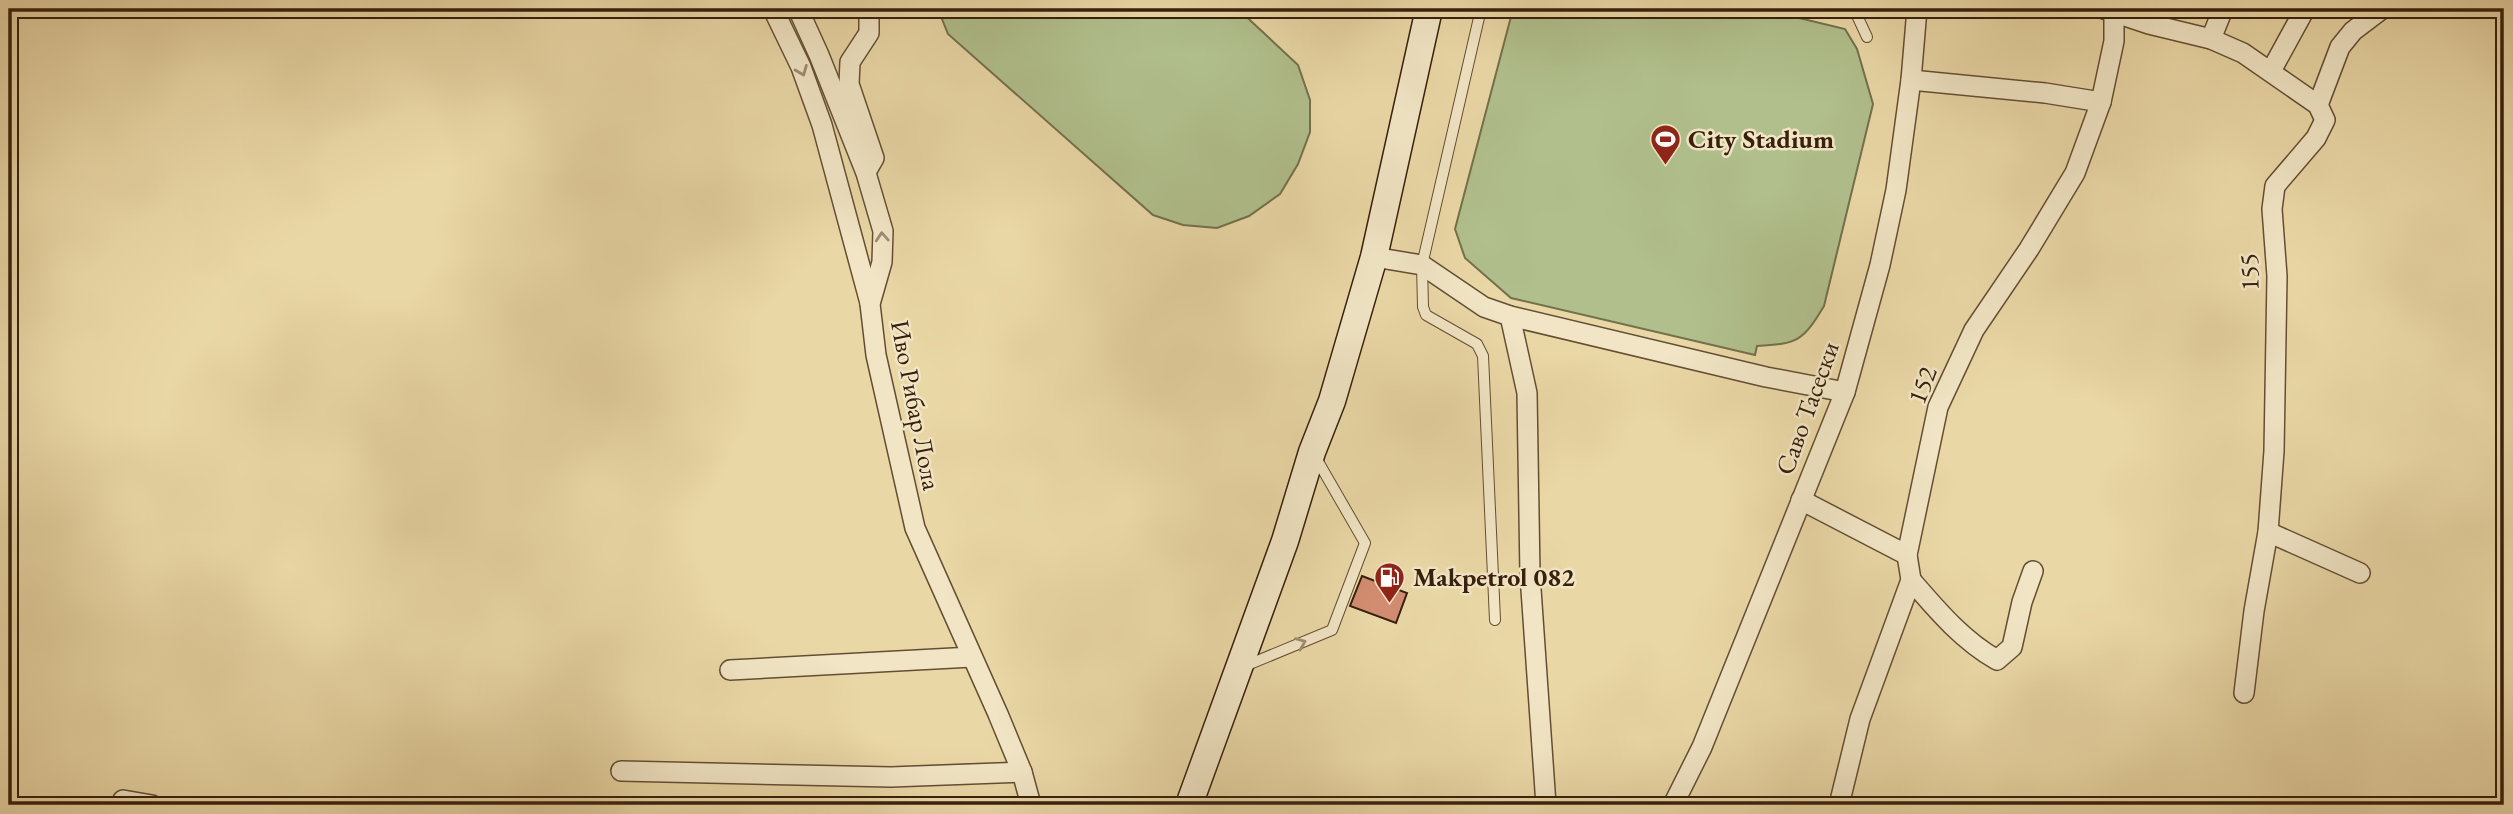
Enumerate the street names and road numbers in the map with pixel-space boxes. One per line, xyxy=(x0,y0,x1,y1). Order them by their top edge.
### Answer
street label: 155 xyxy=(2231,253,2267,291)
street label: Иво Рибар Лола xyxy=(883,317,949,494)
street label: Саво Тасески xyxy=(1767,336,1847,479)
street label: 152 xyxy=(1899,361,1945,409)

